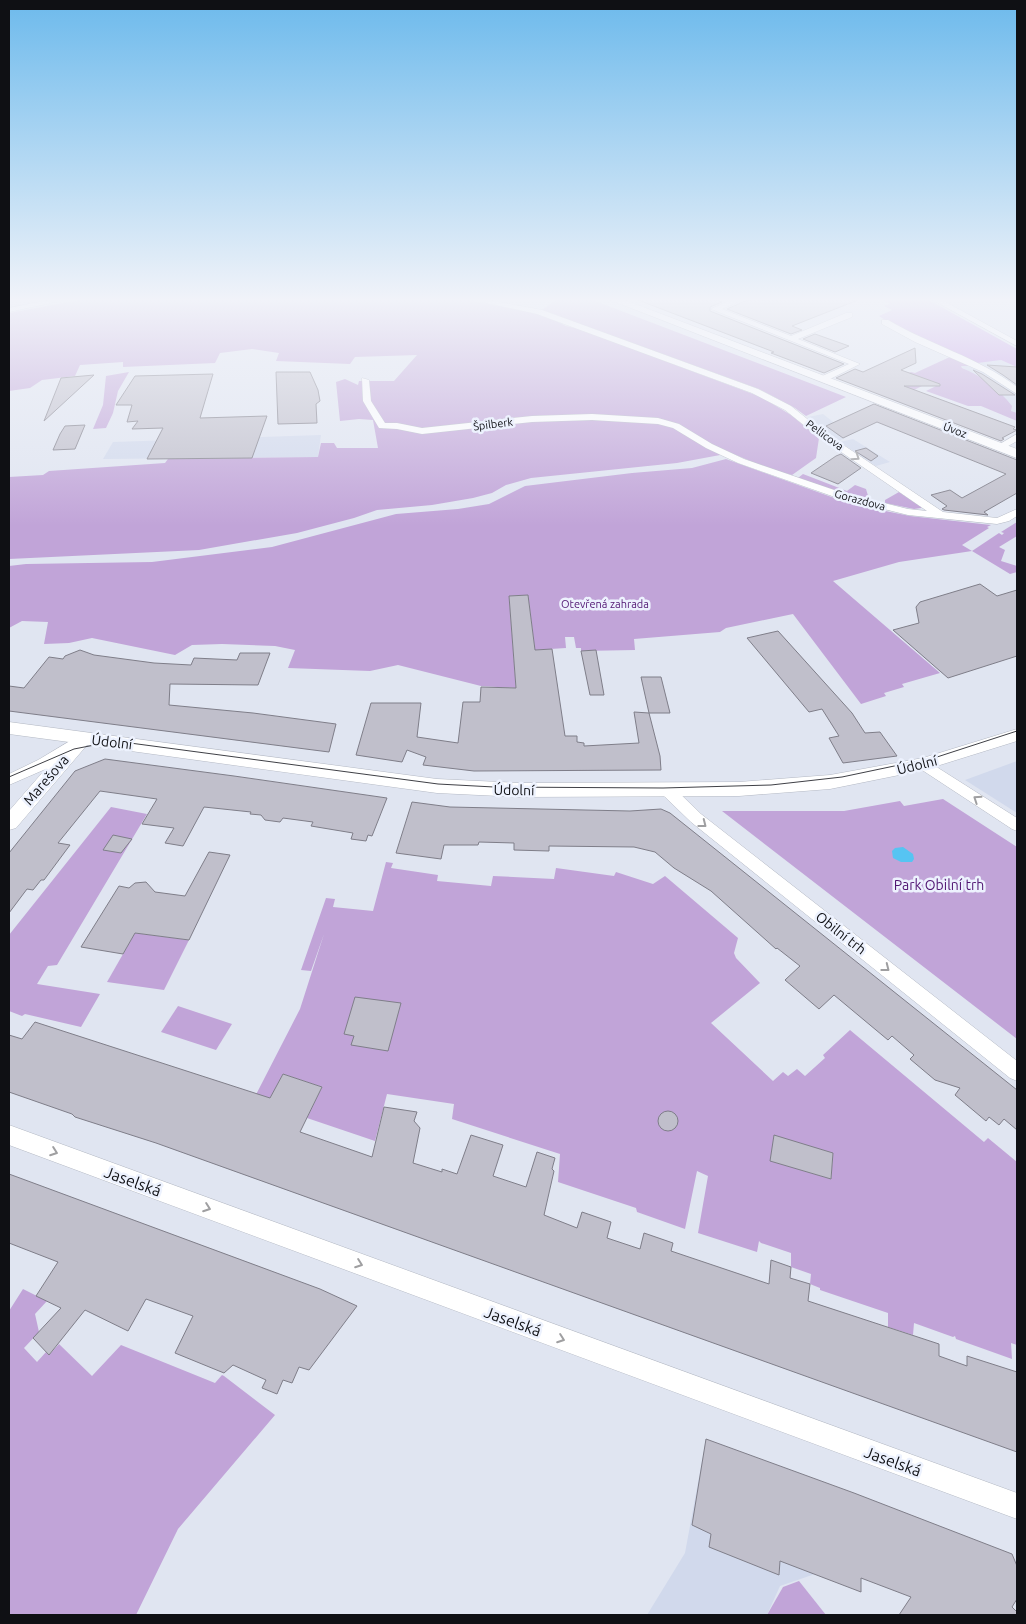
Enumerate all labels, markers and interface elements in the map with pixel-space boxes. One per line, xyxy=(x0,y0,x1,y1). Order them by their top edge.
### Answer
street label: Špilberk xyxy=(472,415,514,432)
street label: Pellicova xyxy=(804,417,846,453)
street label: Úvoz xyxy=(942,419,969,440)
one-way arrow xyxy=(850,451,859,460)
street label: Gorazdova xyxy=(833,487,887,513)
park label: Otevřená zahrada xyxy=(561,598,649,610)
street label: Údolní xyxy=(91,731,134,753)
street label: Údolní xyxy=(895,751,939,778)
street label: Marešova xyxy=(20,752,72,808)
street label: Údolní xyxy=(493,781,535,798)
one-way arrow xyxy=(973,795,982,805)
one-way arrow xyxy=(698,818,707,827)
park label: Park Obilní trh xyxy=(894,877,984,893)
street label: Obilní trh xyxy=(813,908,869,958)
one-way arrow xyxy=(880,963,889,971)
one-way arrow xyxy=(50,1146,58,1156)
street label: Jaselská xyxy=(102,1162,164,1200)
one-way arrow xyxy=(202,1202,211,1212)
one-way arrow xyxy=(355,1258,363,1268)
street label: Jaselská xyxy=(482,1302,544,1340)
one-way arrow xyxy=(556,1332,565,1343)
street label: Jaselská xyxy=(862,1442,924,1480)

